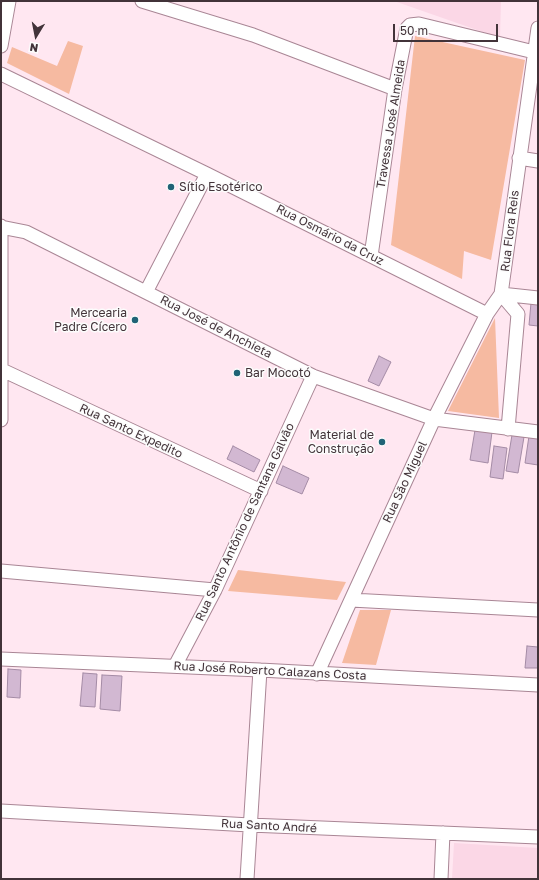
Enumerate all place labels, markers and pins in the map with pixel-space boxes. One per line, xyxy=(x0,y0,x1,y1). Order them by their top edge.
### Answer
place label: Sítio Esotérico xyxy=(179,180,262,194)
marker: Sítio Esotérico xyxy=(166,182,176,192)
place label: Mercearia Padre Cícero xyxy=(54,306,127,334)
marker: Mercearia Padre Cícero xyxy=(130,315,140,325)
place label: Bar Mocotó xyxy=(245,366,311,380)
marker: Bar Mocotó xyxy=(232,368,242,378)
place label: Material de Construção xyxy=(308,428,374,456)
marker: Material de Construção xyxy=(377,437,387,447)

